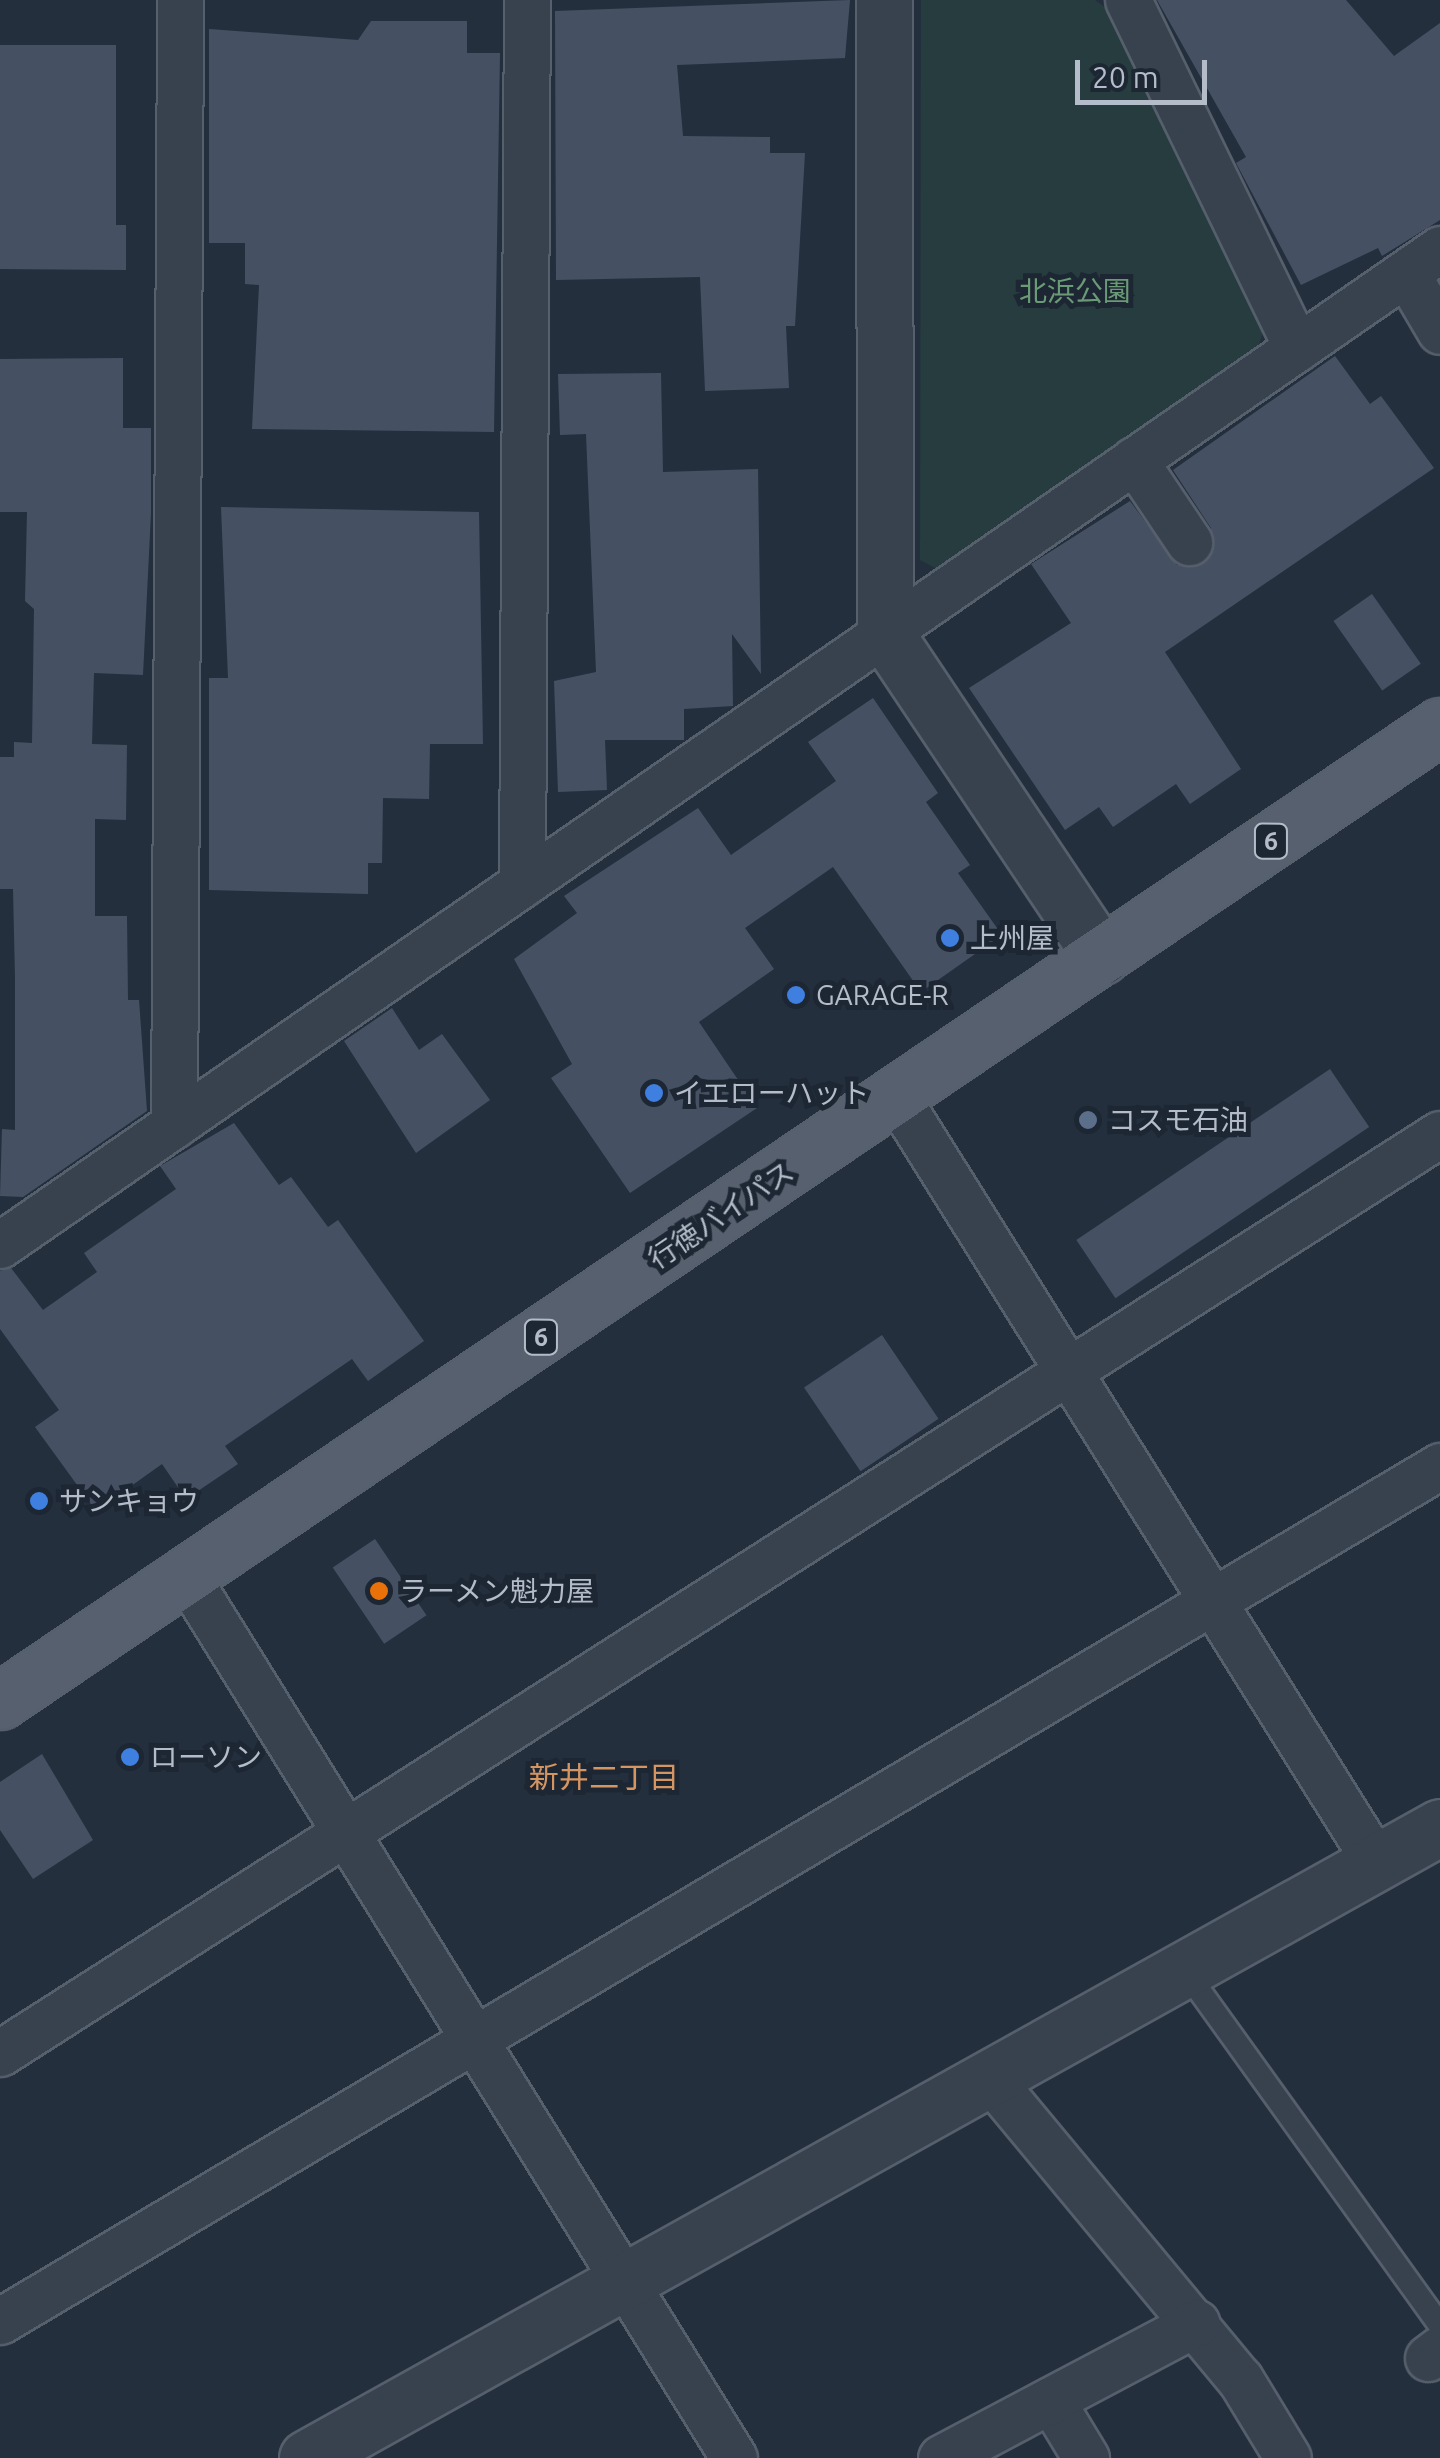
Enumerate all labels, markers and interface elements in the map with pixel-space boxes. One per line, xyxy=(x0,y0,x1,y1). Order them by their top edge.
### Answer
scale bar xyxy=(1080,40,1212,102)
text: 20 m xyxy=(1092,60,1159,94)
park label: 北浜公園 xyxy=(1019,274,1131,308)
road number: 6 xyxy=(1254,821,1288,861)
place label: 上州屋 xyxy=(970,921,1054,955)
marker: 上州屋 xyxy=(939,927,961,949)
place label: GARAGE-R xyxy=(816,978,949,1012)
marker: GARAGE-R xyxy=(785,984,807,1006)
place label: イエローハット xyxy=(674,1076,870,1110)
marker: イエローハット xyxy=(643,1082,665,1104)
place label: コスモ石油 xyxy=(1108,1103,1248,1137)
marker: コスモ石油 xyxy=(1077,1109,1099,1131)
street label: 行徳バイパス xyxy=(642,1154,800,1276)
road number: 6 xyxy=(524,1317,558,1357)
place label: サンキョウ xyxy=(59,1484,199,1518)
marker: サンキョウ xyxy=(28,1490,50,1512)
place label: ラーメン魁力屋 xyxy=(399,1574,595,1608)
marker: ラーメン魁力屋 xyxy=(368,1580,390,1602)
place label: ローソン xyxy=(150,1740,262,1774)
marker: ローソン xyxy=(119,1746,141,1768)
district label: 新井二丁目 xyxy=(529,1759,679,1795)

